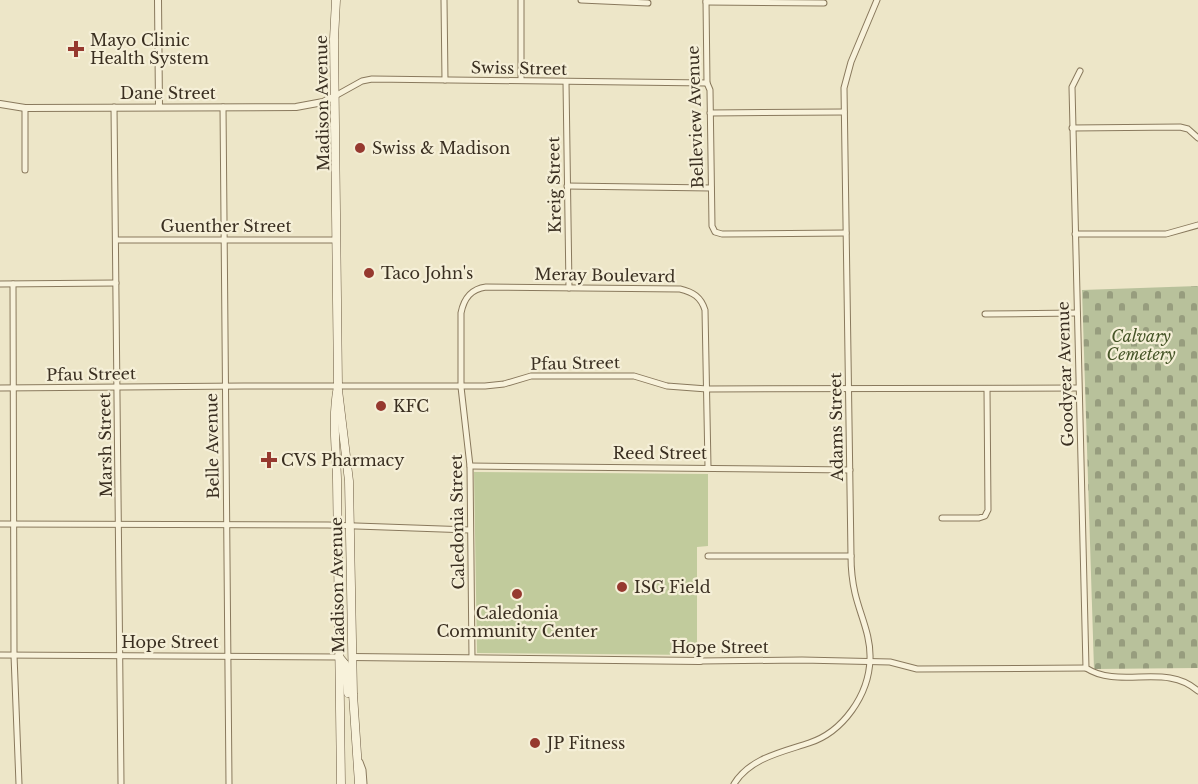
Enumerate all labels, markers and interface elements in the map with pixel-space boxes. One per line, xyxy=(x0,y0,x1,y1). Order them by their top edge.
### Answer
place label: Mayo Clinic Health System xyxy=(90,30,209,68)
street label: Madison Avenue xyxy=(311,35,333,171)
marker: Mayo Clinic Health System xyxy=(67,40,85,58)
street label: Belleview Avenue xyxy=(683,45,707,189)
street label: Swiss Street xyxy=(471,57,567,79)
street label: Dane Street xyxy=(120,83,216,103)
street label: Kreig Street xyxy=(543,136,565,234)
place label: Swiss & Madison xyxy=(372,138,510,158)
marker: Swiss & Madison xyxy=(353,141,367,155)
street label: Guenther Street xyxy=(161,216,292,236)
place label: Taco John's xyxy=(381,263,473,283)
street label: Meray Boulevard xyxy=(534,264,676,286)
marker: Taco John's xyxy=(362,266,376,280)
street label: Goodyear Avenue xyxy=(1052,301,1078,447)
park label: Calvary Cemetery xyxy=(1107,326,1176,364)
street label: Pfau Street xyxy=(530,352,620,374)
street label: Pfau Street xyxy=(46,363,136,385)
street label: Adams Street xyxy=(825,372,847,483)
street label: Marsh Street xyxy=(94,392,116,498)
street label: Belle Avenue xyxy=(201,393,223,499)
place label: KFC xyxy=(393,396,429,416)
marker: KFC xyxy=(374,399,388,413)
street label: Reed Street xyxy=(613,443,707,463)
place label: CVS Pharmacy xyxy=(281,450,405,470)
marker: CVS Pharmacy xyxy=(262,453,276,467)
street label: Caledonia Street xyxy=(446,454,468,590)
street label: Madison Avenue xyxy=(326,517,348,653)
place label: ISG Field xyxy=(634,577,711,597)
marker: ISG Field xyxy=(615,580,629,594)
marker: Caledonia Community Center xyxy=(510,587,524,601)
place label: Caledonia Community Center xyxy=(436,603,598,641)
street label: Hope Street xyxy=(121,632,219,652)
street label: Hope Street xyxy=(671,637,769,657)
place label: JP Fitness xyxy=(545,733,625,753)
marker: JP Fitness xyxy=(528,736,542,750)

